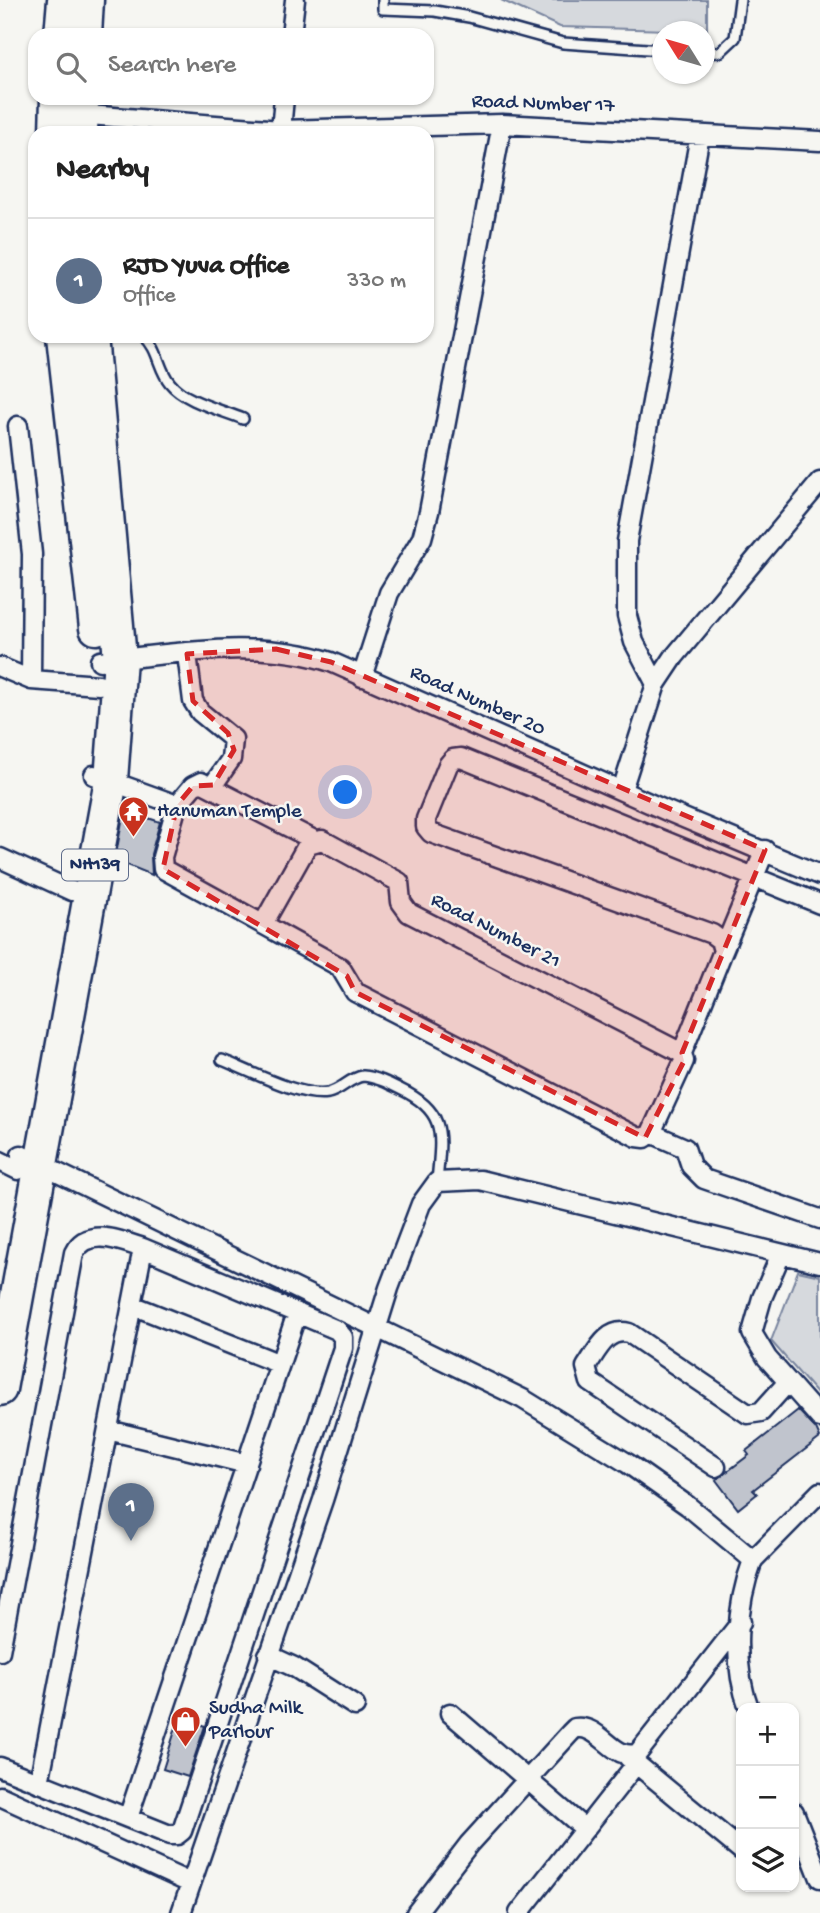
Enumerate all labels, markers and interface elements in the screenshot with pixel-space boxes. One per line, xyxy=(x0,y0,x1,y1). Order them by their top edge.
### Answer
north arrow xyxy=(652,21,715,84)
search box xyxy=(28,28,434,105)
icon: search xyxy=(52,48,90,86)
text: Search here xyxy=(108,51,236,82)
street label: Road Number 17 xyxy=(471,90,616,120)
text: Nearby xyxy=(56,154,149,189)
text: RJD Yuva Office xyxy=(123,252,289,283)
text: 1 xyxy=(74,268,84,295)
text: 330 m xyxy=(347,268,406,295)
text: Office xyxy=(123,283,176,310)
street label: Road Number 20 xyxy=(405,661,549,743)
your location xyxy=(328,775,362,809)
temple icon: Hanuman Temple xyxy=(117,795,151,839)
place label: Hanuman Temple xyxy=(157,800,303,825)
road number: NH139 xyxy=(62,850,128,880)
street label: Road Number 21 xyxy=(426,889,564,975)
pin: 1 xyxy=(108,1483,154,1541)
place label: Sudha Milk Parlour xyxy=(208,1697,305,1746)
map controls xyxy=(736,1703,799,1892)
button: + xyxy=(736,1703,799,1766)
shop icon: Sudha Milk Parlour xyxy=(169,1704,203,1748)
button: − xyxy=(736,1766,799,1829)
button: layers xyxy=(736,1829,799,1892)

